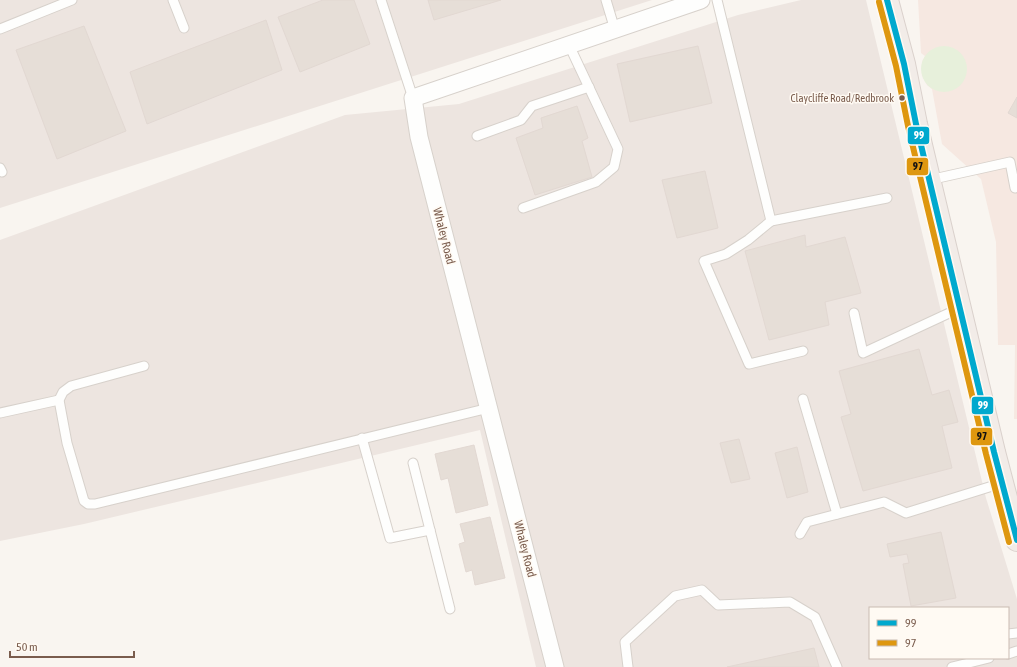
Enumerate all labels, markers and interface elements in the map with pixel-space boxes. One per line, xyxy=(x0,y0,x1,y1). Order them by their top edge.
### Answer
place label: Claycliffe Road/Redbrook xyxy=(791,92,894,104)
marker: Claycliffe Road/Redbrook xyxy=(897,93,907,103)
line badge: 99 xyxy=(907,126,930,145)
text: 99 xyxy=(914,129,924,141)
line badge: 97 xyxy=(906,157,929,176)
text: 97 xyxy=(913,160,923,172)
street label: Whaley Road xyxy=(430,206,458,266)
line badge: 99 xyxy=(971,396,994,415)
text: 99 xyxy=(978,399,988,411)
line badge: 97 xyxy=(970,427,993,446)
text: 97 xyxy=(977,430,987,442)
street label: Whaley Road xyxy=(511,519,539,579)
legend xyxy=(869,607,1009,659)
text: 99 xyxy=(905,616,917,630)
scale bar xyxy=(10,633,134,659)
text: 97 xyxy=(905,636,917,650)
text: 50 m xyxy=(16,640,38,654)

